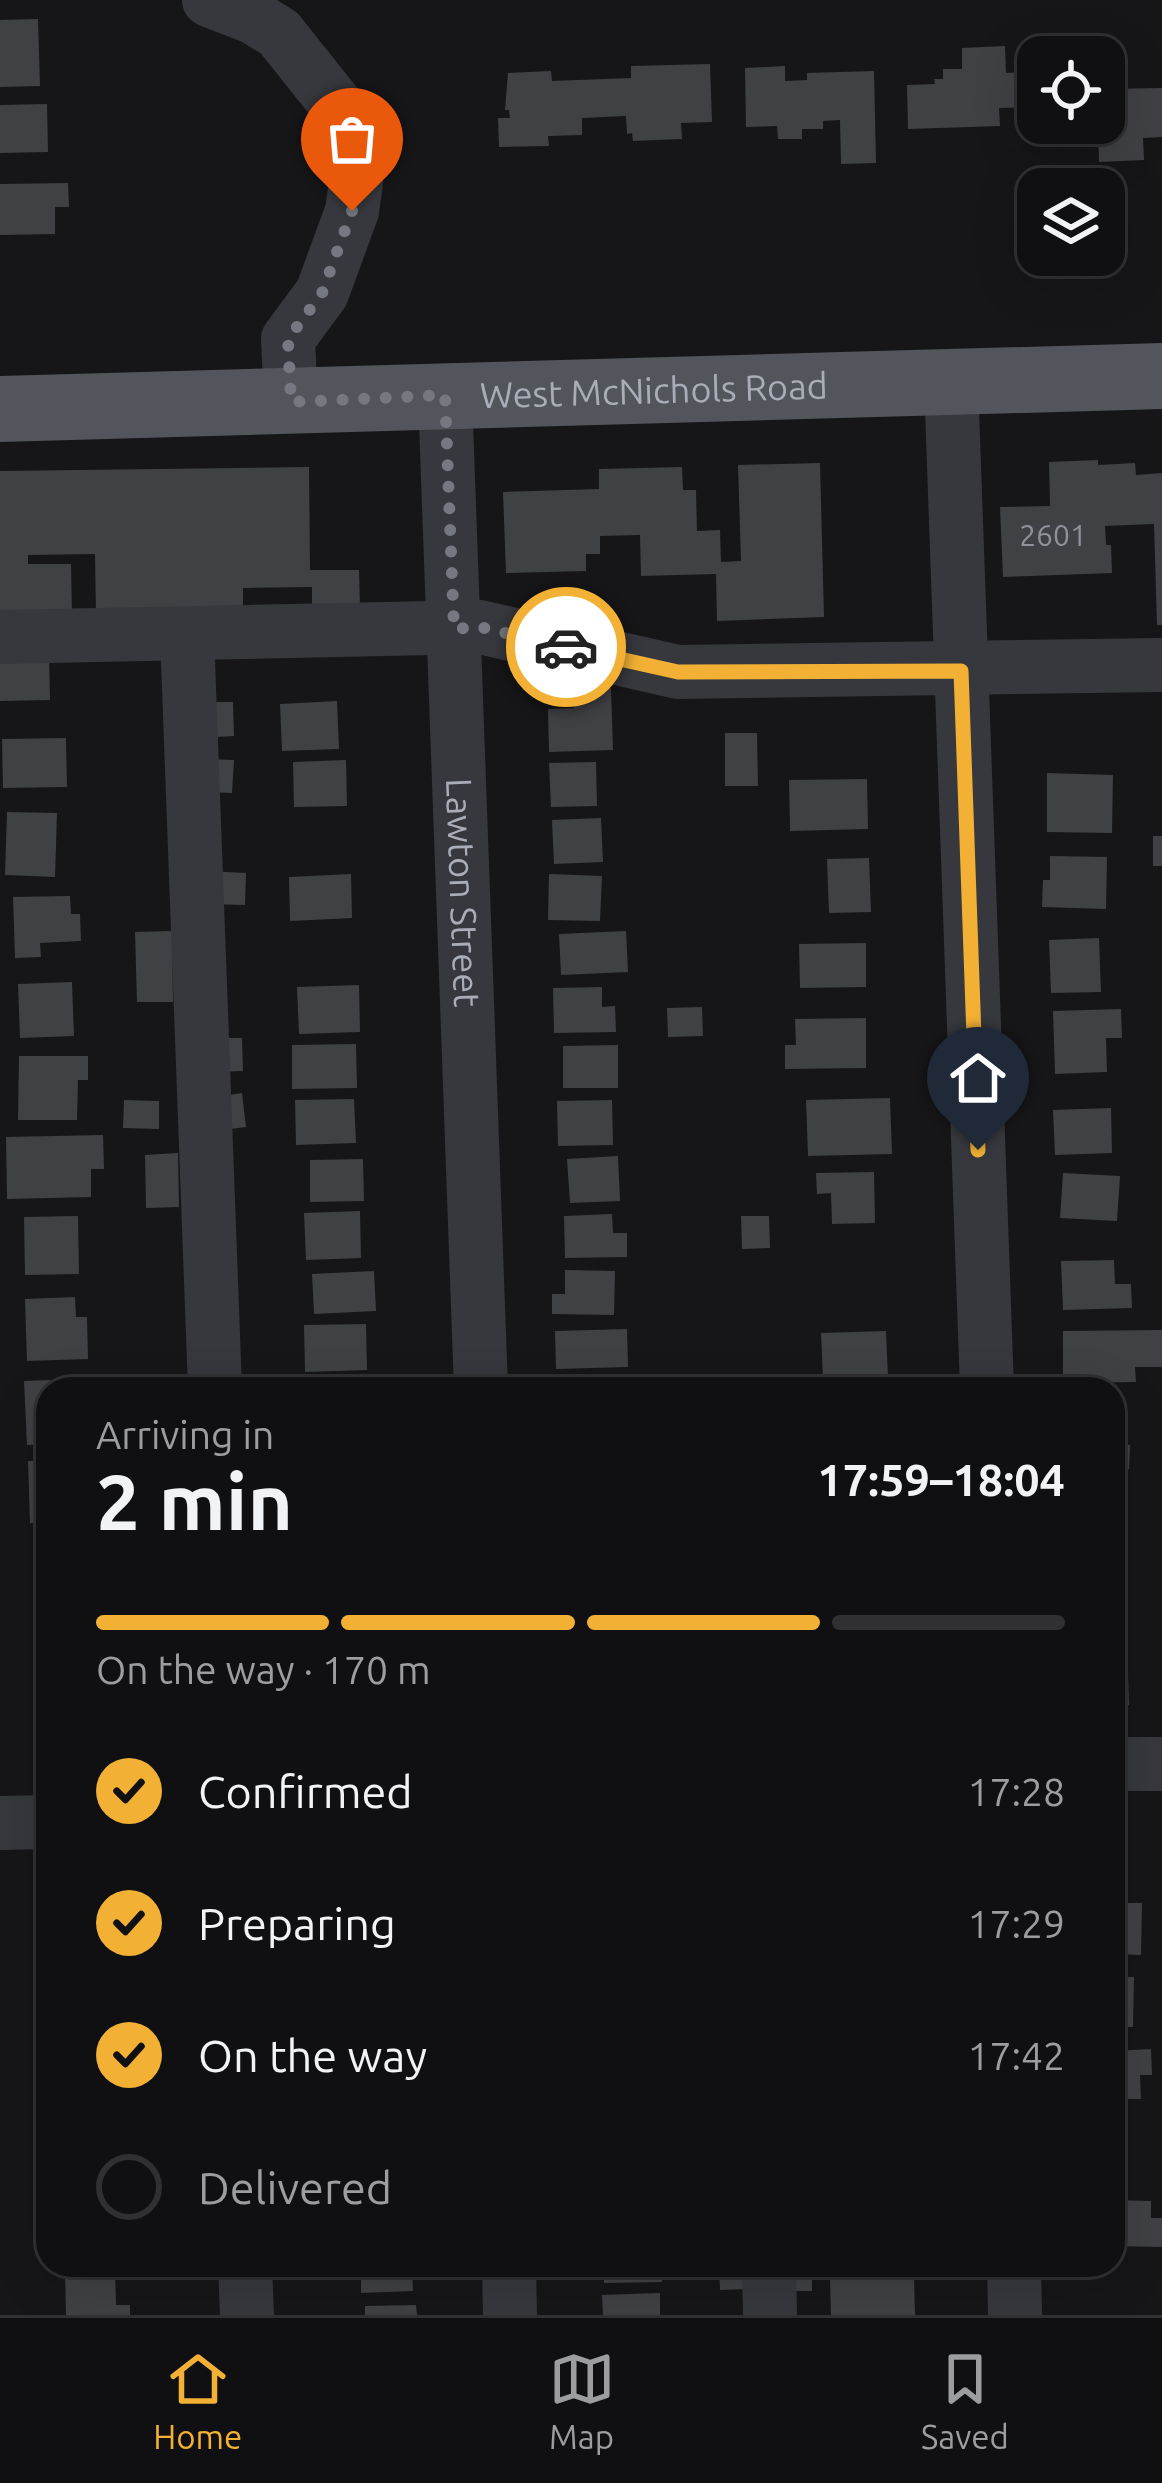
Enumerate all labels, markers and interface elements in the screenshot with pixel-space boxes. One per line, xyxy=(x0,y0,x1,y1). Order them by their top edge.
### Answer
map controls xyxy=(1017,36,1125,276)
button: locate xyxy=(1017,36,1125,144)
pin xyxy=(301,88,403,211)
icon: bag xyxy=(319,106,385,172)
button: layers xyxy=(1017,168,1125,276)
street label: West McNichols Road xyxy=(479,365,828,415)
house number: 2601 xyxy=(1019,518,1087,552)
courier xyxy=(506,587,626,707)
icon: car xyxy=(533,614,599,680)
street label: Lawton Street xyxy=(439,777,488,1008)
pin xyxy=(927,1027,1029,1150)
icon: home xyxy=(945,1045,1011,1111)
text: Arriving in xyxy=(96,1413,274,1456)
text: 17:59–18:04 xyxy=(817,1454,1065,1505)
text: 2 min xyxy=(96,1457,293,1545)
text: On the way · 170 m xyxy=(96,1648,431,1691)
icon: check xyxy=(96,1758,162,1824)
text: Confirmed xyxy=(198,1766,413,1817)
text: 17:28 xyxy=(967,1770,1065,1813)
icon: check xyxy=(96,1890,162,1956)
text: Preparing xyxy=(198,1898,396,1949)
text: 17:29 xyxy=(967,1902,1065,1945)
icon: check xyxy=(96,2022,162,2088)
text: On the way xyxy=(198,2030,427,2081)
text: 17:42 xyxy=(967,2034,1065,2077)
text: Delivered xyxy=(198,2162,392,2213)
tab: Home xyxy=(153,2346,242,2455)
tab: Map xyxy=(549,2346,615,2455)
tab: Saved xyxy=(921,2346,1009,2455)

